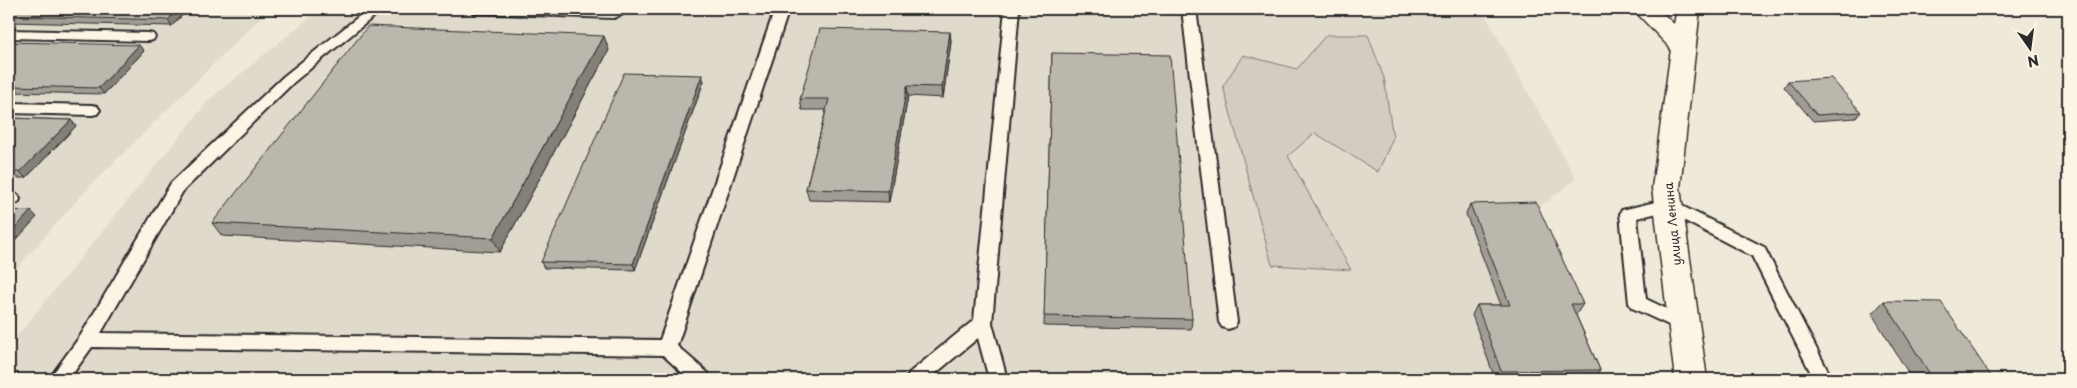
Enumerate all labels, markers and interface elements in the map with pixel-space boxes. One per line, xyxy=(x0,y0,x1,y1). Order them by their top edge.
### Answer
north arrow xyxy=(2004,22,2054,72)
text: N xyxy=(2025,50,2041,73)
street label: улица Ленина xyxy=(1659,181,1685,266)

